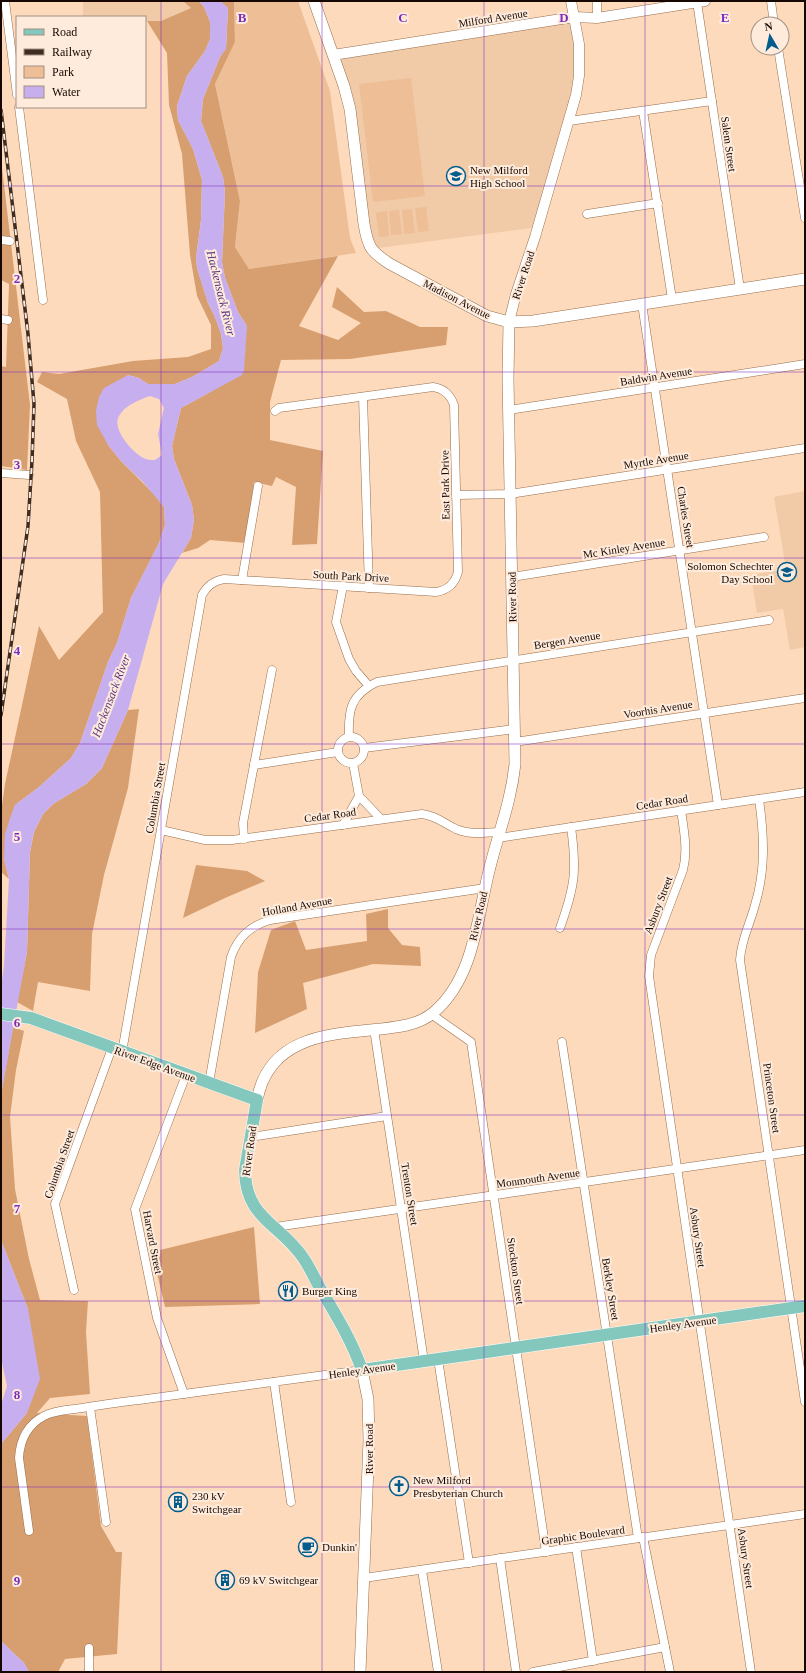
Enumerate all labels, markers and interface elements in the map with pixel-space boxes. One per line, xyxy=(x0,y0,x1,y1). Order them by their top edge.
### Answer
street label: Milford Avenue xyxy=(458,7,528,29)
text: B xyxy=(238,10,247,25)
text: C xyxy=(398,10,408,25)
text: D xyxy=(559,10,569,25)
text: E xyxy=(721,10,729,25)
legend xyxy=(16,16,146,108)
north arrow xyxy=(750,16,790,56)
text: N xyxy=(764,20,773,33)
text: Road xyxy=(52,25,77,39)
text: Railway xyxy=(52,45,92,59)
text: Park xyxy=(52,65,74,79)
text: Water xyxy=(52,85,80,99)
street label: Salem Street xyxy=(719,115,739,173)
place label: New Milford High School xyxy=(470,164,528,189)
school or university icon: New Milford High School xyxy=(445,165,467,187)
water label: Hackensack River xyxy=(203,248,238,337)
street label: River Road xyxy=(510,249,537,301)
text: 2 xyxy=(14,271,20,286)
street label: Madison Avenue xyxy=(421,277,493,321)
street label: Baldwin Avenue xyxy=(619,364,693,388)
street label: Myrtle Avenue xyxy=(623,449,689,471)
street label: East Park Drive xyxy=(438,450,452,520)
text: 3 xyxy=(14,457,21,472)
street label: Charles Street xyxy=(675,485,697,549)
street label: Mc Kinley Avenue xyxy=(582,536,666,560)
place label: Solomon Schechter Day School xyxy=(687,560,773,585)
school or university icon: Solomon Schechter Day School xyxy=(776,561,798,583)
street label: South Park Drive xyxy=(313,568,390,584)
street label: River Road xyxy=(506,571,518,622)
street label: Bergen Avenue xyxy=(533,629,601,651)
text: 4 xyxy=(14,643,21,658)
water label: Hackensack River xyxy=(89,653,133,740)
street label: Voorhis Avenue xyxy=(623,698,693,720)
street label: Columbia Street xyxy=(143,762,167,834)
street label: Cedar Road xyxy=(635,792,689,812)
street label: Cedar Road xyxy=(303,805,357,825)
text: 5 xyxy=(14,829,21,844)
street label: Asbury Street xyxy=(642,874,674,936)
street label: River Road xyxy=(466,890,490,942)
street label: Holland Avenue xyxy=(261,894,333,918)
text: 6 xyxy=(14,1015,21,1030)
street label: River Edge Avenue xyxy=(113,1044,197,1084)
street label: Princeton Street xyxy=(761,1062,783,1134)
street label: River Road xyxy=(240,1125,259,1177)
street label: Columbia Street xyxy=(42,1128,76,1200)
street label: Trenton Street xyxy=(399,1162,421,1226)
street label: Monmouth Avenue xyxy=(495,1166,581,1190)
text: 7 xyxy=(14,1201,21,1216)
street label: Asbury Street xyxy=(688,1206,708,1268)
street label: Harvard Street xyxy=(141,1209,165,1275)
street label: Stockton Street xyxy=(505,1237,527,1305)
street label: Berkley Street xyxy=(600,1257,622,1321)
restaurant icon: Burger King xyxy=(277,1280,299,1302)
place label: Burger King xyxy=(302,1285,358,1297)
street label: Henley Avenue xyxy=(649,1313,717,1335)
street label: Henley Avenue xyxy=(328,1359,396,1381)
text: 8 xyxy=(14,1387,21,1402)
street label: River Road xyxy=(363,1423,375,1474)
place label: New Milford Presbyterian Church xyxy=(413,1474,504,1499)
church icon: New Milford Presbyterian Church xyxy=(388,1475,410,1497)
place label: 230 kV Switchgear xyxy=(192,1490,242,1515)
building icon: 230 kV Switchgear xyxy=(167,1491,189,1513)
street label: Graphic Boulevard xyxy=(541,1523,626,1547)
street label: Asbury Street xyxy=(736,1527,756,1589)
cafe icon: Dunkin' xyxy=(297,1536,319,1558)
place label: Dunkin' xyxy=(322,1541,357,1553)
building icon: 69 kV Switchgear xyxy=(214,1569,236,1591)
text: 9 xyxy=(14,1573,21,1588)
place label: 69 kV Switchgear xyxy=(239,1574,319,1586)

